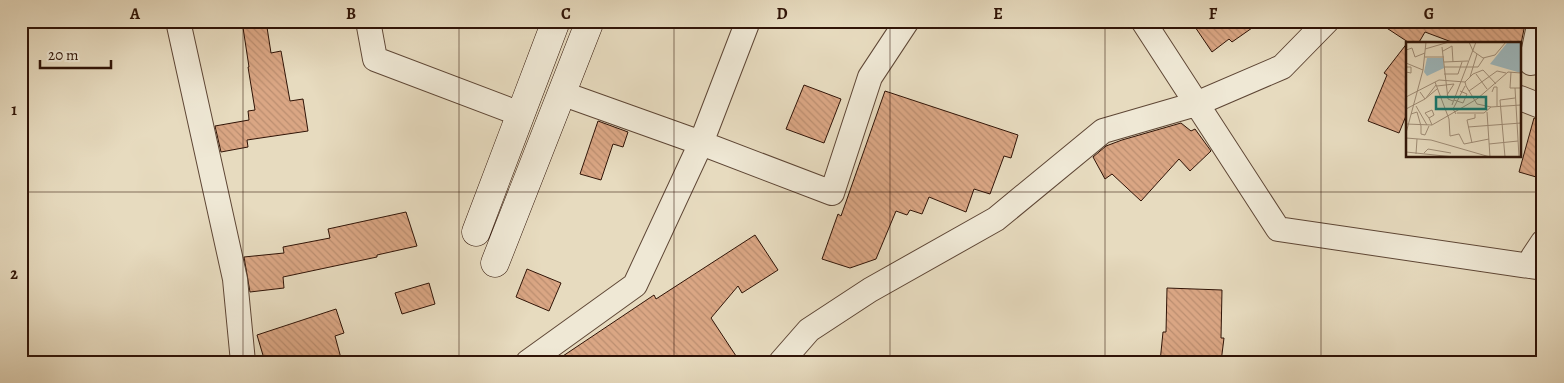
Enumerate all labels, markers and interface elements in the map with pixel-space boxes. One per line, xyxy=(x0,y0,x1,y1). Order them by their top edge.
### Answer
text: A xyxy=(129,3,141,25)
text: B xyxy=(346,3,356,25)
text: C xyxy=(561,3,571,25)
text: D xyxy=(776,3,788,25)
text: E xyxy=(993,3,1003,25)
text: F xyxy=(1209,3,1218,25)
text: G xyxy=(1424,3,1434,25)
scale bar xyxy=(40,38,111,70)
inset map xyxy=(1406,42,1522,158)
text: 20 m xyxy=(48,45,79,65)
text: 1 xyxy=(11,99,17,121)
text: 2 xyxy=(10,263,18,285)

